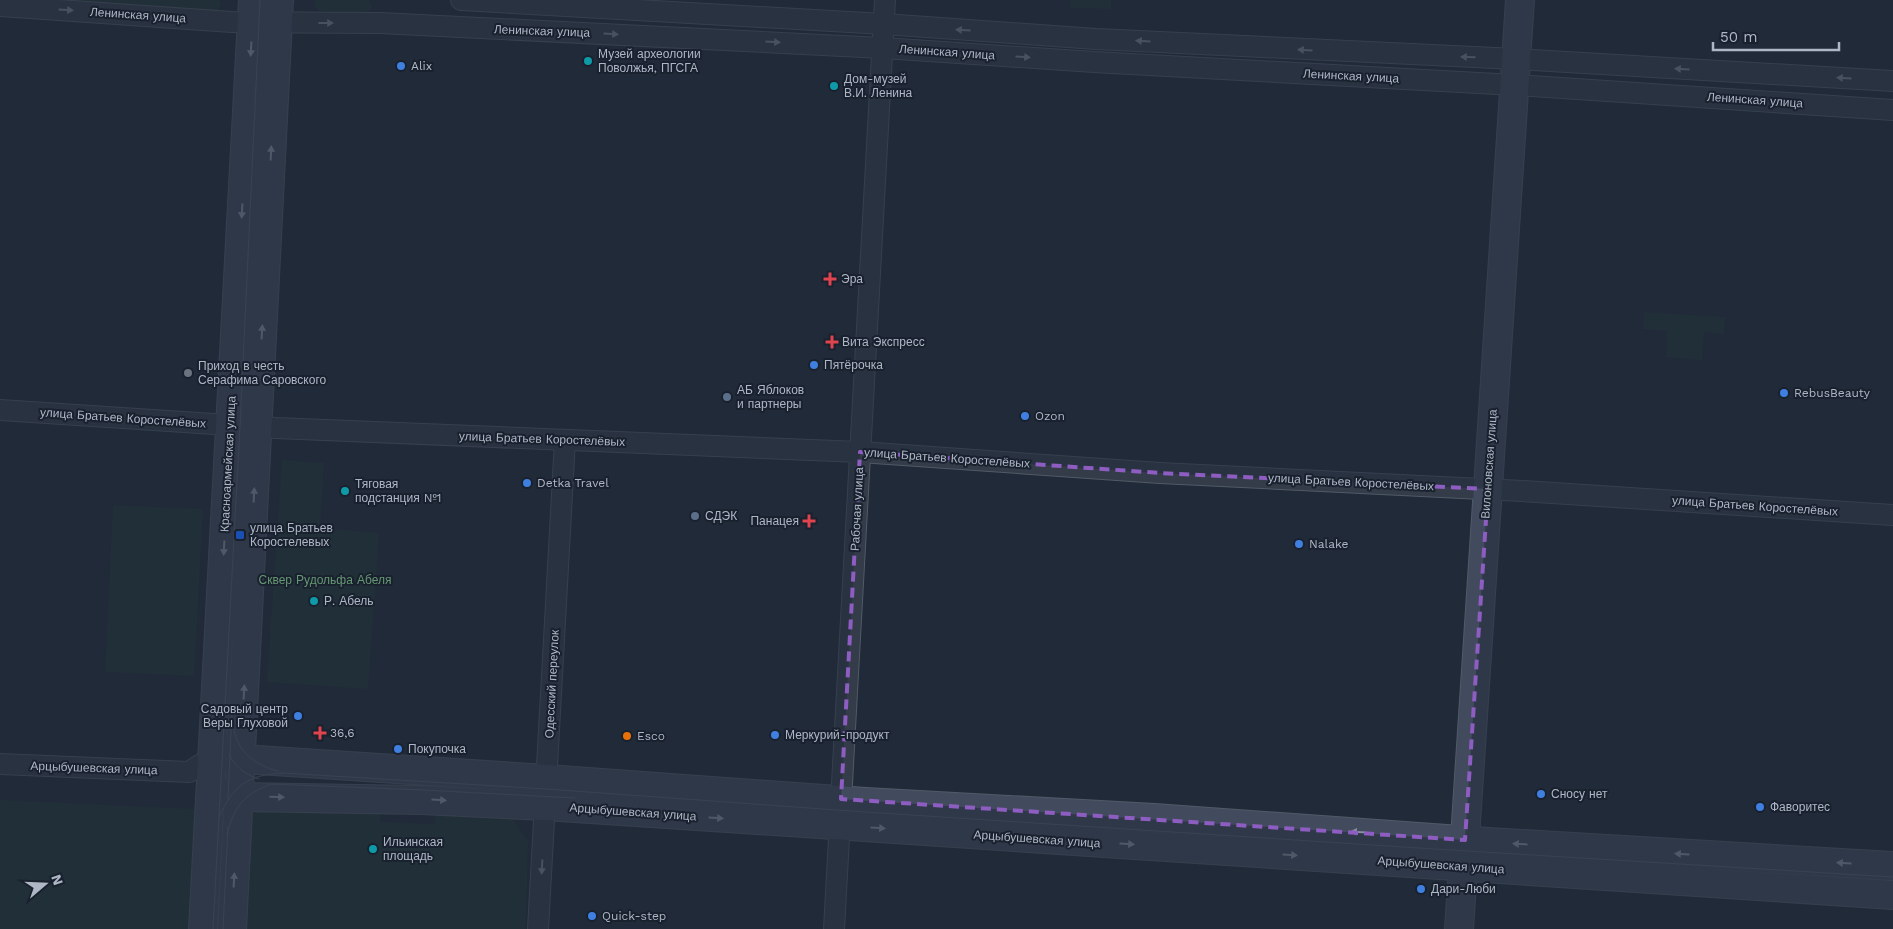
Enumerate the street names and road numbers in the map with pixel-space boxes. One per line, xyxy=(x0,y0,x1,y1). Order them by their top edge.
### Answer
street label: Ленинская улица xyxy=(89,5,187,25)
street label: Ленинская улица xyxy=(494,22,591,40)
street label: Ленинская улица xyxy=(898,42,996,62)
street label: Ленинская улица xyxy=(1303,66,1400,86)
street label: Ленинская улица xyxy=(1706,90,1804,110)
street label: Красноармейская улица xyxy=(217,395,239,532)
street label: улица Братьев Коростелёвых xyxy=(40,405,206,431)
street label: Вилоновская улица xyxy=(1478,408,1500,519)
street label: улица Братьев Коростелёвых xyxy=(459,429,625,449)
street label: улица Братьев Коростелёвых xyxy=(864,445,1030,471)
street label: Рабочая улица xyxy=(848,466,866,551)
street label: улица Братьев Коростелёвых xyxy=(1268,471,1434,493)
street label: улица Братьев Коростелёвых xyxy=(1672,493,1838,519)
street label: Одесский переулок xyxy=(542,629,562,739)
street label: Арцыбушевская улица xyxy=(30,759,158,777)
street label: Арцыбушевская улица xyxy=(569,801,697,823)
street label: Арцыбушевская улица xyxy=(973,828,1101,850)
street label: Арцыбушевская улица xyxy=(1377,854,1505,876)

